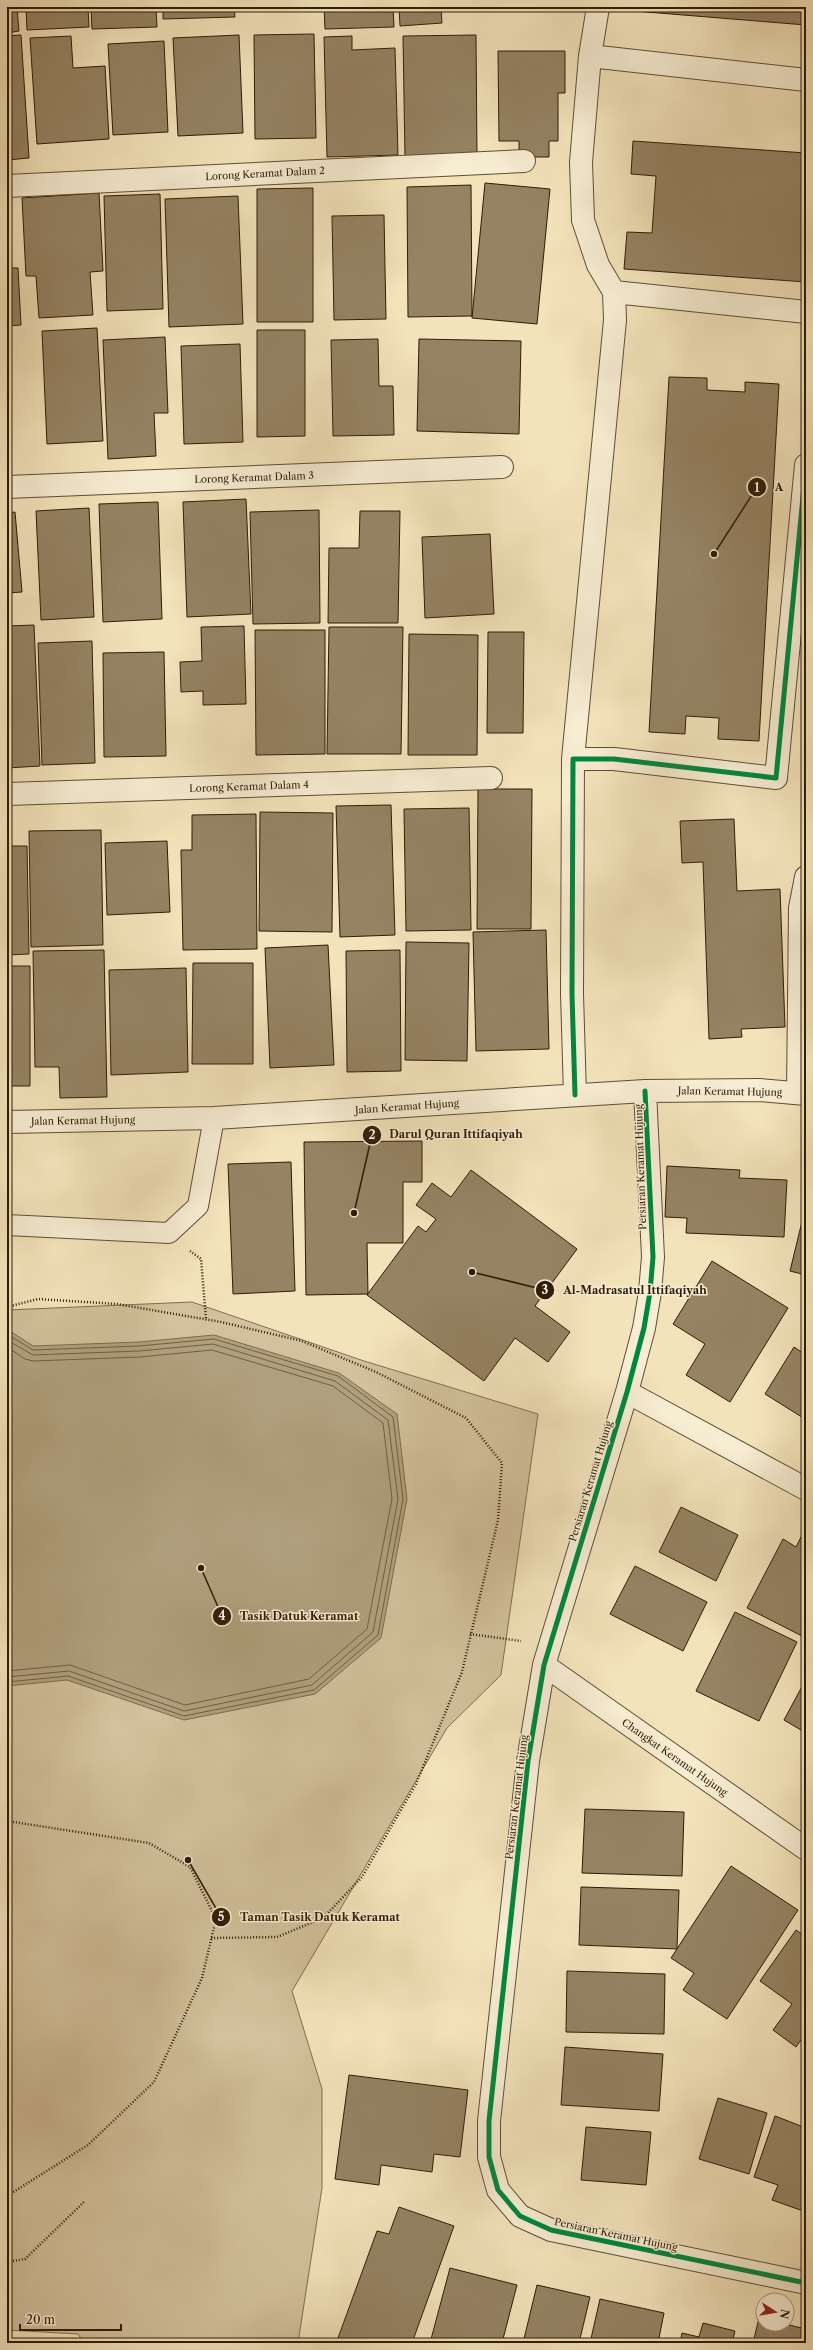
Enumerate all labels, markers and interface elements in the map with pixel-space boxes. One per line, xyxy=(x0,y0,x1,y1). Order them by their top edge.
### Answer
street label: Lorong Keramat Dalam 2 xyxy=(205,164,325,183)
street label: Lorong Keramat Dalam 3 xyxy=(194,469,314,486)
callout: A xyxy=(747,476,791,499)
text: 1 xyxy=(754,480,760,495)
text: A xyxy=(774,480,784,494)
street label: Lorong Keramat Dalam 4 xyxy=(189,778,309,795)
street label: Jalan Keramat Hujung xyxy=(676,1084,783,1099)
street label: Jalan Keramat Hujung xyxy=(353,1096,460,1117)
street label: Persiaran Keramat Hujung xyxy=(632,1103,649,1230)
street label: Jalan Keramat Hujung xyxy=(29,1113,136,1128)
callout: Darul Quran Ittifaqiyah xyxy=(362,1123,531,1146)
text: 2 xyxy=(368,1127,376,1142)
text: Darul Quran Ittifaqiyah xyxy=(389,1127,523,1141)
callout: Al-Madrasatul Ittifaqiyah xyxy=(535,1278,714,1301)
text: 3 xyxy=(542,1282,549,1297)
text: Al-Madrasatul Ittifaqiyah xyxy=(562,1283,707,1297)
street label: Persiaran Keramat Hujung xyxy=(566,1418,615,1543)
callout: Tasik Datuk Keramat xyxy=(212,1605,367,1628)
text: 4 xyxy=(218,1608,226,1623)
text: Tasik Datuk Keramat xyxy=(240,1609,359,1623)
street label: Changkat Keramat Hujung xyxy=(619,1716,731,1799)
street label: Persiaran Keramat Hujung xyxy=(502,1733,531,1860)
callout: Taman Tasik Datuk Keramat xyxy=(211,1905,408,1928)
text: 5 xyxy=(218,1909,225,1924)
text: Taman Tasik Datuk Keramat xyxy=(240,1910,401,1924)
street label: Persiaran Keramat Hujung xyxy=(553,2215,679,2254)
north arrow xyxy=(755,2292,795,2332)
scale bar xyxy=(20,2306,121,2332)
text: N xyxy=(777,2308,793,2321)
text: 20 m xyxy=(26,2312,55,2327)

